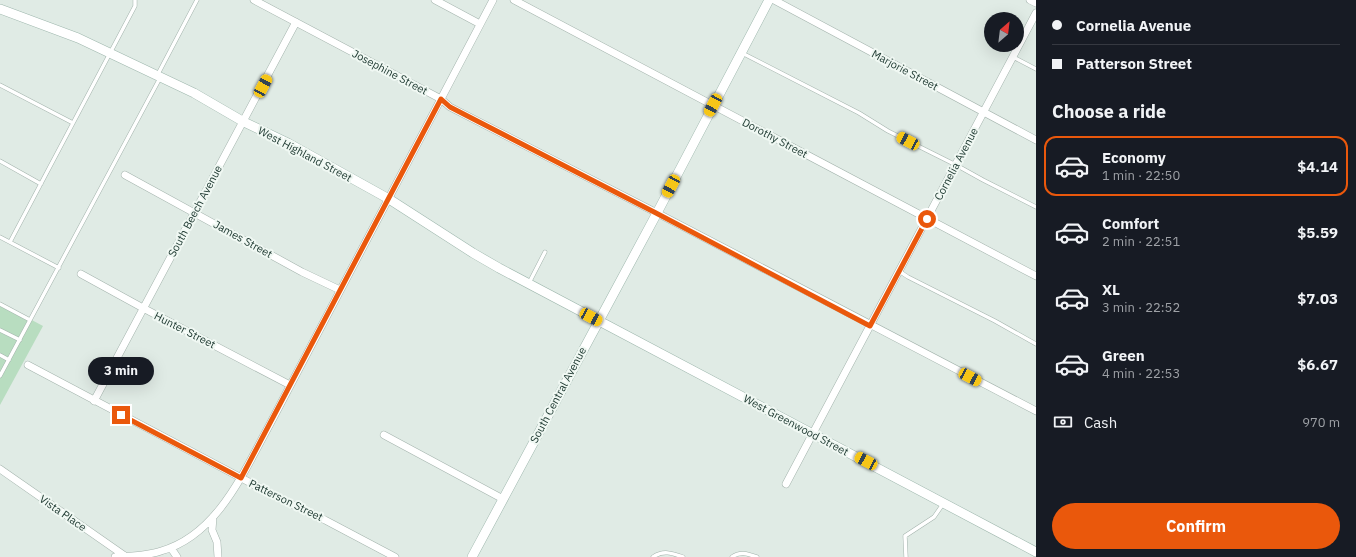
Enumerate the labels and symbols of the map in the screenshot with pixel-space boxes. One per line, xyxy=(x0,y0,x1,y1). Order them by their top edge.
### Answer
north arrow xyxy=(984,12,1024,52)
street label: Josephine Street xyxy=(350,46,430,98)
street label: Marjorie Street xyxy=(869,47,941,93)
car xyxy=(252,73,274,99)
car xyxy=(702,92,724,118)
street label: Dorothy Street xyxy=(740,115,810,161)
street label: West Highland Street xyxy=(256,123,354,185)
street label: Cornelia Avenue xyxy=(931,125,981,203)
car xyxy=(895,130,921,152)
street label: South Beech Avenue xyxy=(165,163,225,259)
car xyxy=(660,173,682,199)
route start xyxy=(918,210,936,228)
street label: James Street xyxy=(211,217,275,261)
car xyxy=(578,306,604,328)
street label: Hunter Street xyxy=(152,309,218,351)
street label: South Central Avenue xyxy=(527,345,589,445)
callout: 3 min xyxy=(88,357,154,385)
car xyxy=(957,366,983,388)
street label: West Greenwood Street xyxy=(741,391,851,459)
route end xyxy=(112,406,130,424)
car xyxy=(853,450,879,472)
street label: Patterson Street xyxy=(247,476,325,524)
street label: Vista Place xyxy=(37,492,89,534)

